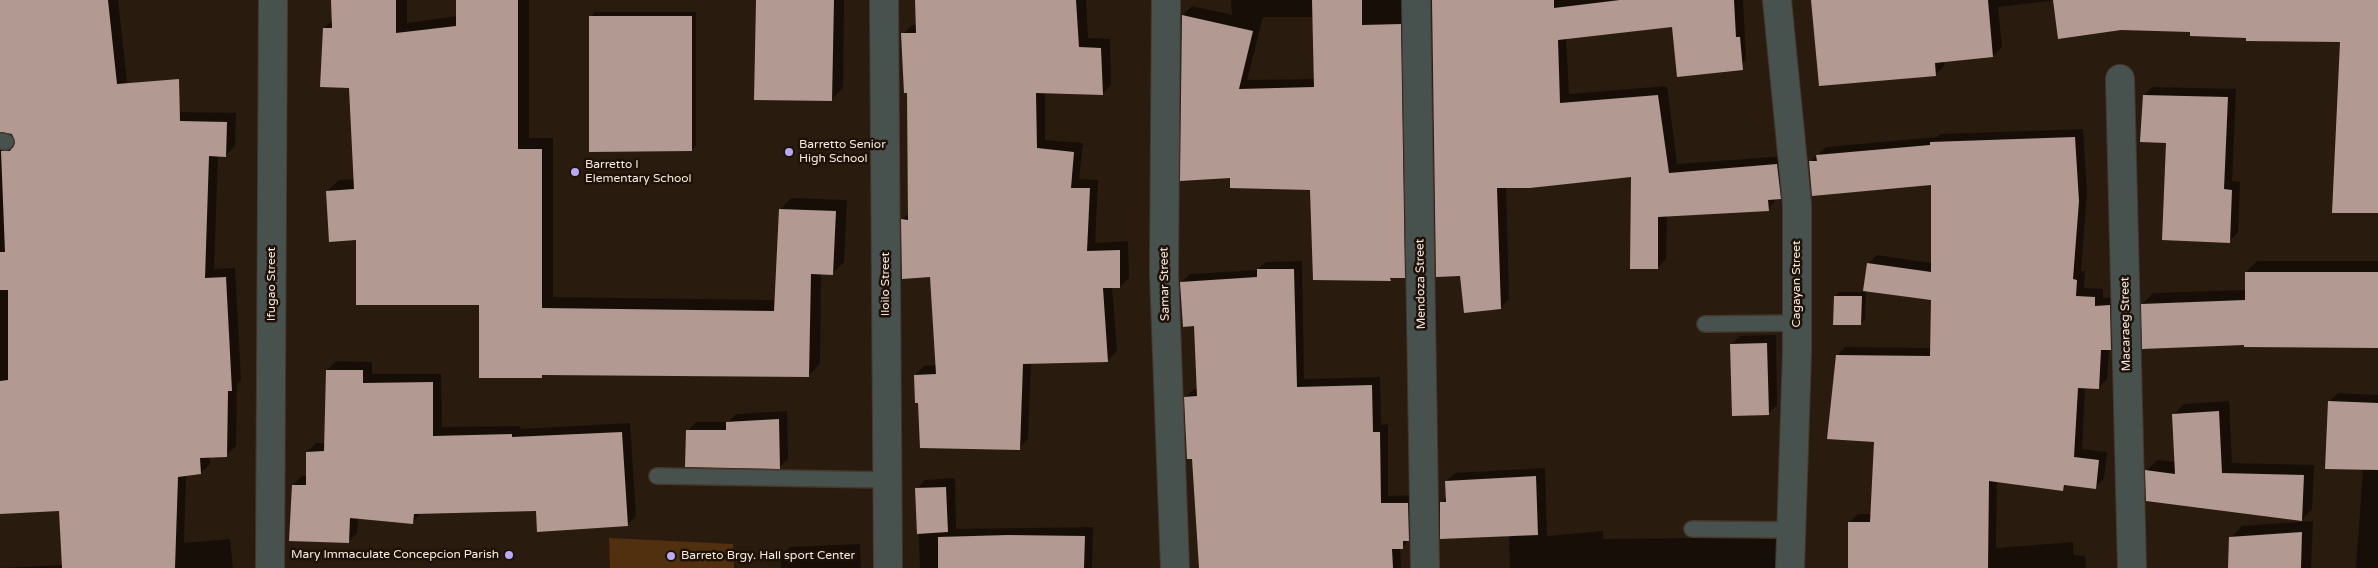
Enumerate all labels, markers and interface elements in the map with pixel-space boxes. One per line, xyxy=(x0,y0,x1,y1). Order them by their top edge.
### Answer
place label: Barretto Senior High School xyxy=(799,138,886,166)
marker: Barretto Senior High School xyxy=(783,146,795,158)
place label: Barretto I Elementary School xyxy=(585,158,692,186)
marker: Barretto I Elementary School xyxy=(569,166,581,178)
street label: Mendoza Street xyxy=(1413,239,1429,329)
street label: Cagayan Street xyxy=(1790,240,1804,328)
street label: Ifugao Street xyxy=(265,247,279,321)
street label: Samar Street xyxy=(1157,247,1173,321)
street label: Iloilo Street xyxy=(879,252,893,316)
street label: Macaraeg Street xyxy=(2118,277,2134,371)
place label: Mary Immaculate Concepcion Parish xyxy=(291,548,499,562)
marker: Mary Immaculate Concepcion Parish xyxy=(503,549,515,561)
place label: Barreto Brgy. Hall sport Center xyxy=(681,549,855,563)
marker: Barreto Brgy. Hall sport Center xyxy=(665,550,677,562)

